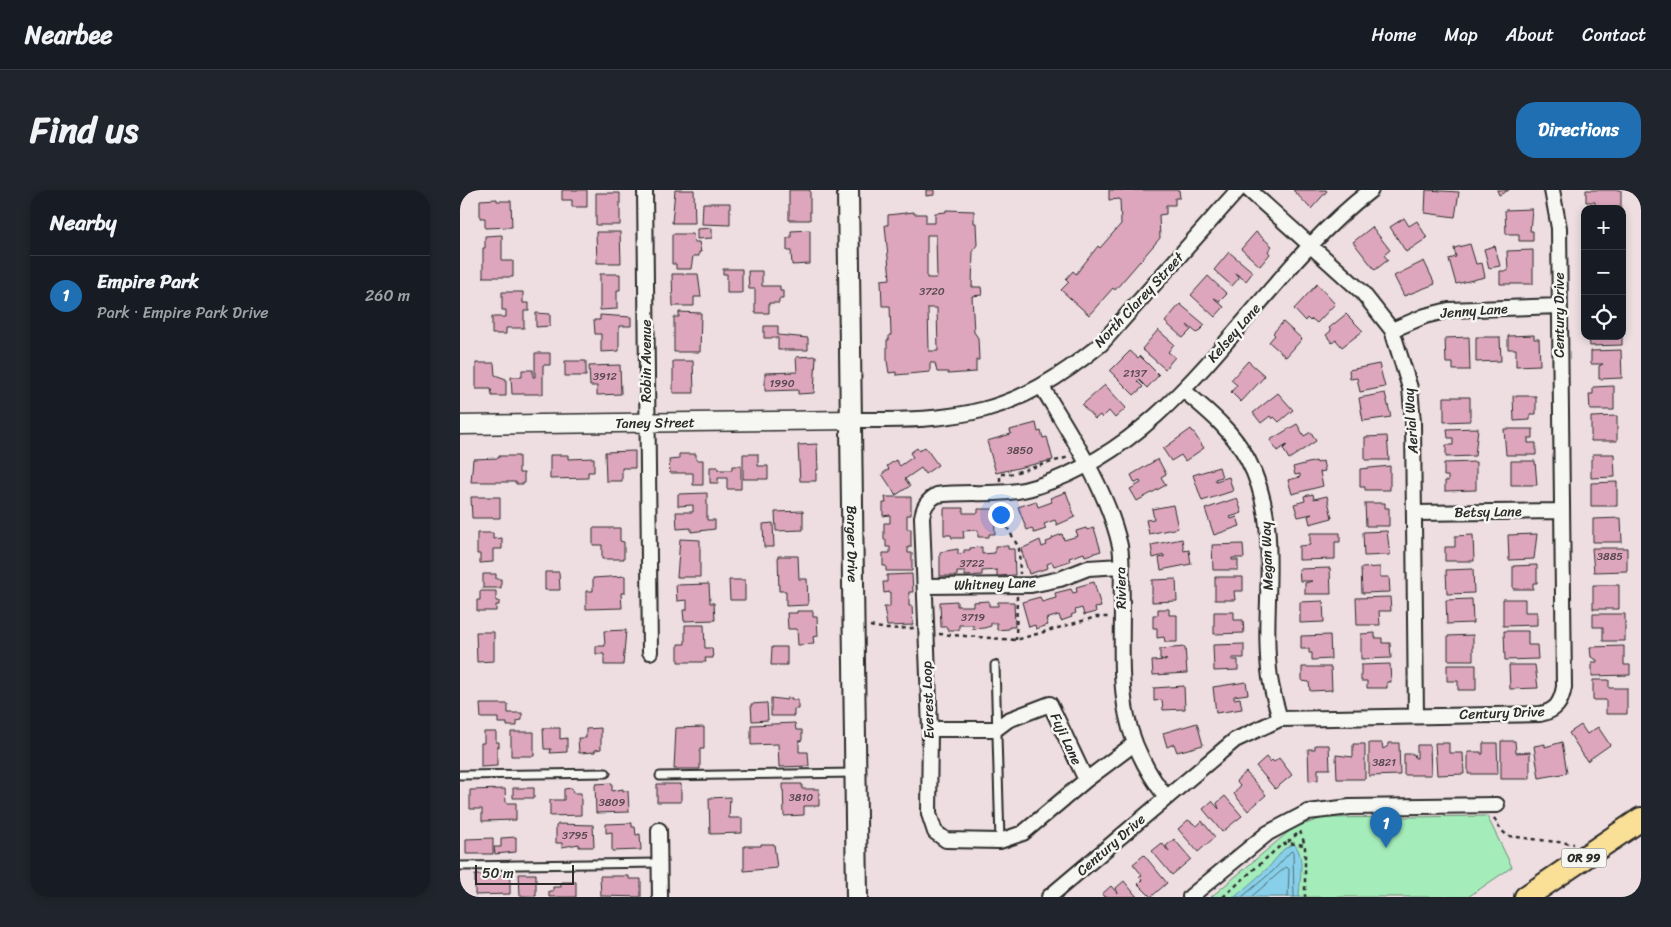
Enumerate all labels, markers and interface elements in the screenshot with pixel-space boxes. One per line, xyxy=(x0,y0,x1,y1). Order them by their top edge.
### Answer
text: Nearbee xyxy=(25,14,113,56)
text: Home xyxy=(1372,19,1417,51)
text: Map xyxy=(1445,19,1478,51)
text: About xyxy=(1506,19,1554,51)
text: Contact xyxy=(1582,19,1646,51)
text: Find us xyxy=(30,99,138,161)
button: Directions xyxy=(1516,102,1641,158)
text: Nearby xyxy=(50,204,116,242)
map controls xyxy=(1581,205,1626,340)
button: + xyxy=(1581,205,1626,250)
street label: North Clarey Street xyxy=(1088,245,1191,354)
button: − xyxy=(1581,250,1626,295)
text: Empire Park xyxy=(97,265,199,298)
street label: Century Drive xyxy=(1547,272,1572,358)
text: 1 xyxy=(63,281,69,310)
text: 260 m xyxy=(365,281,410,310)
house number: 3720 xyxy=(919,282,945,301)
button: locate xyxy=(1581,295,1626,340)
street label: Jenny Lane xyxy=(1438,296,1509,326)
street label: Kelsey Lane xyxy=(1201,297,1267,369)
text: Park · Empire Park Drive xyxy=(97,298,269,327)
street label: Robin Avenue xyxy=(634,319,659,403)
house number: 2137 xyxy=(1123,364,1147,383)
house number: 3912 xyxy=(593,367,618,386)
house number: 1990 xyxy=(769,374,795,393)
street label: Aerial Way xyxy=(1396,387,1426,456)
street label: Taney Street xyxy=(615,409,695,436)
house number: 3850 xyxy=(1007,441,1033,460)
street label: Betsy Lane xyxy=(1454,499,1522,525)
your location xyxy=(988,502,1014,528)
street label: Barger Drive xyxy=(840,505,865,583)
street label: Megan Way xyxy=(1253,520,1281,591)
house number: 3885 xyxy=(1597,547,1623,566)
house number: 3722 xyxy=(959,554,985,573)
street label: Riviera xyxy=(1108,567,1134,609)
street label: Whitney Lane xyxy=(954,570,1036,598)
house number: 3719 xyxy=(961,608,985,627)
street label: Everest Loop xyxy=(914,660,942,739)
street label: Century Drive xyxy=(1459,699,1545,727)
street label: Fuji Lane xyxy=(1043,709,1089,769)
house number: 3821 xyxy=(1372,753,1396,772)
house number: 3810 xyxy=(789,788,813,807)
house number: 3809 xyxy=(599,793,625,812)
pin: 1 xyxy=(1370,807,1402,848)
street label: Century Drive xyxy=(1071,808,1151,882)
house number: 3795 xyxy=(562,826,588,845)
road number: OR 99 xyxy=(1562,848,1606,868)
text: 50 m xyxy=(482,861,514,886)
scale bar xyxy=(475,862,574,885)

